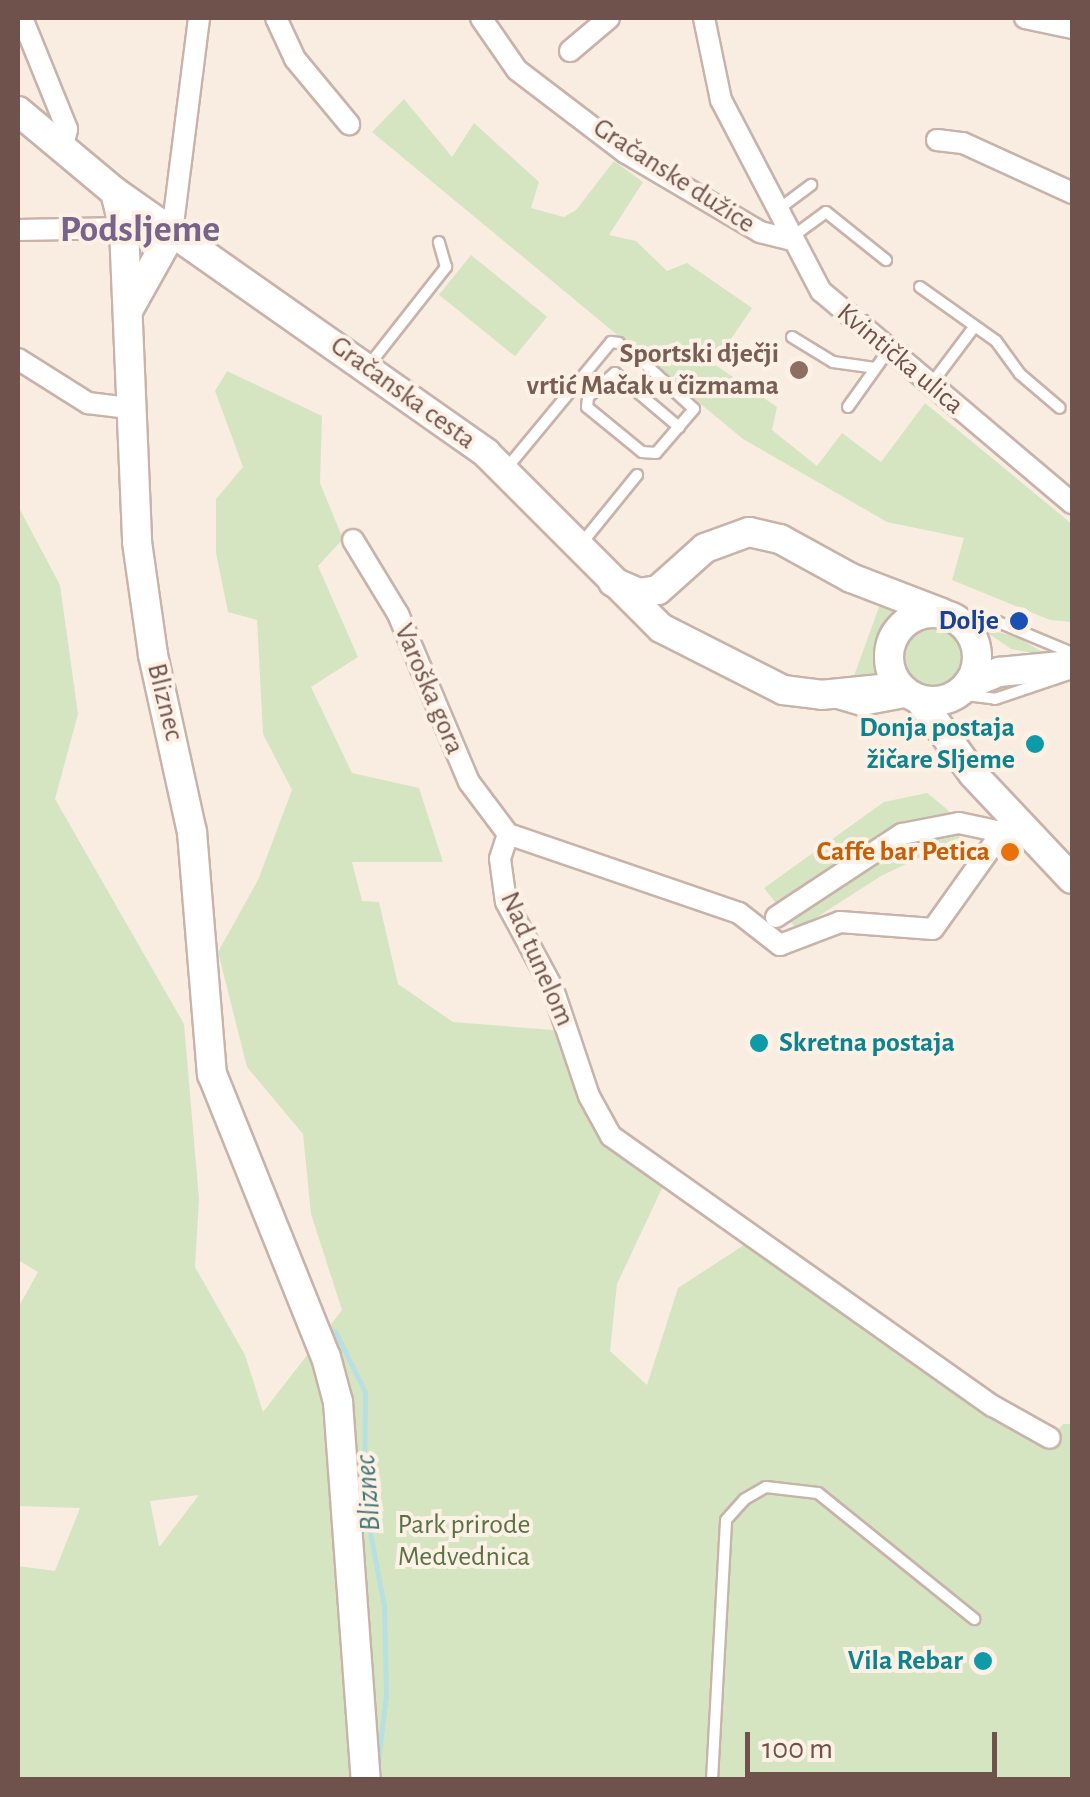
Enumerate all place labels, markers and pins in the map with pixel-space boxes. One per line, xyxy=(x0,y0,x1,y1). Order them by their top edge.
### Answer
place label: Sportski dječji vrtić Mačak u čizmama xyxy=(527,337,779,403)
marker: Sportski dječji vrtić Mačak u čizmama xyxy=(788,359,810,381)
place label: Dolje xyxy=(938,604,999,638)
marker: Dolje xyxy=(1008,610,1030,632)
place label: Donja postaja žičare Sljeme xyxy=(859,711,1015,777)
marker: Donja postaja žičare Sljeme xyxy=(1024,733,1046,755)
place label: Caffe bar Petica xyxy=(816,835,990,869)
marker: Caffe bar Petica xyxy=(999,841,1021,863)
place label: Skretna postaja xyxy=(779,1026,955,1060)
marker: Skretna postaja xyxy=(748,1032,770,1054)
place label: Vila Rebar xyxy=(848,1644,963,1678)
marker: Vila Rebar xyxy=(972,1650,994,1672)

